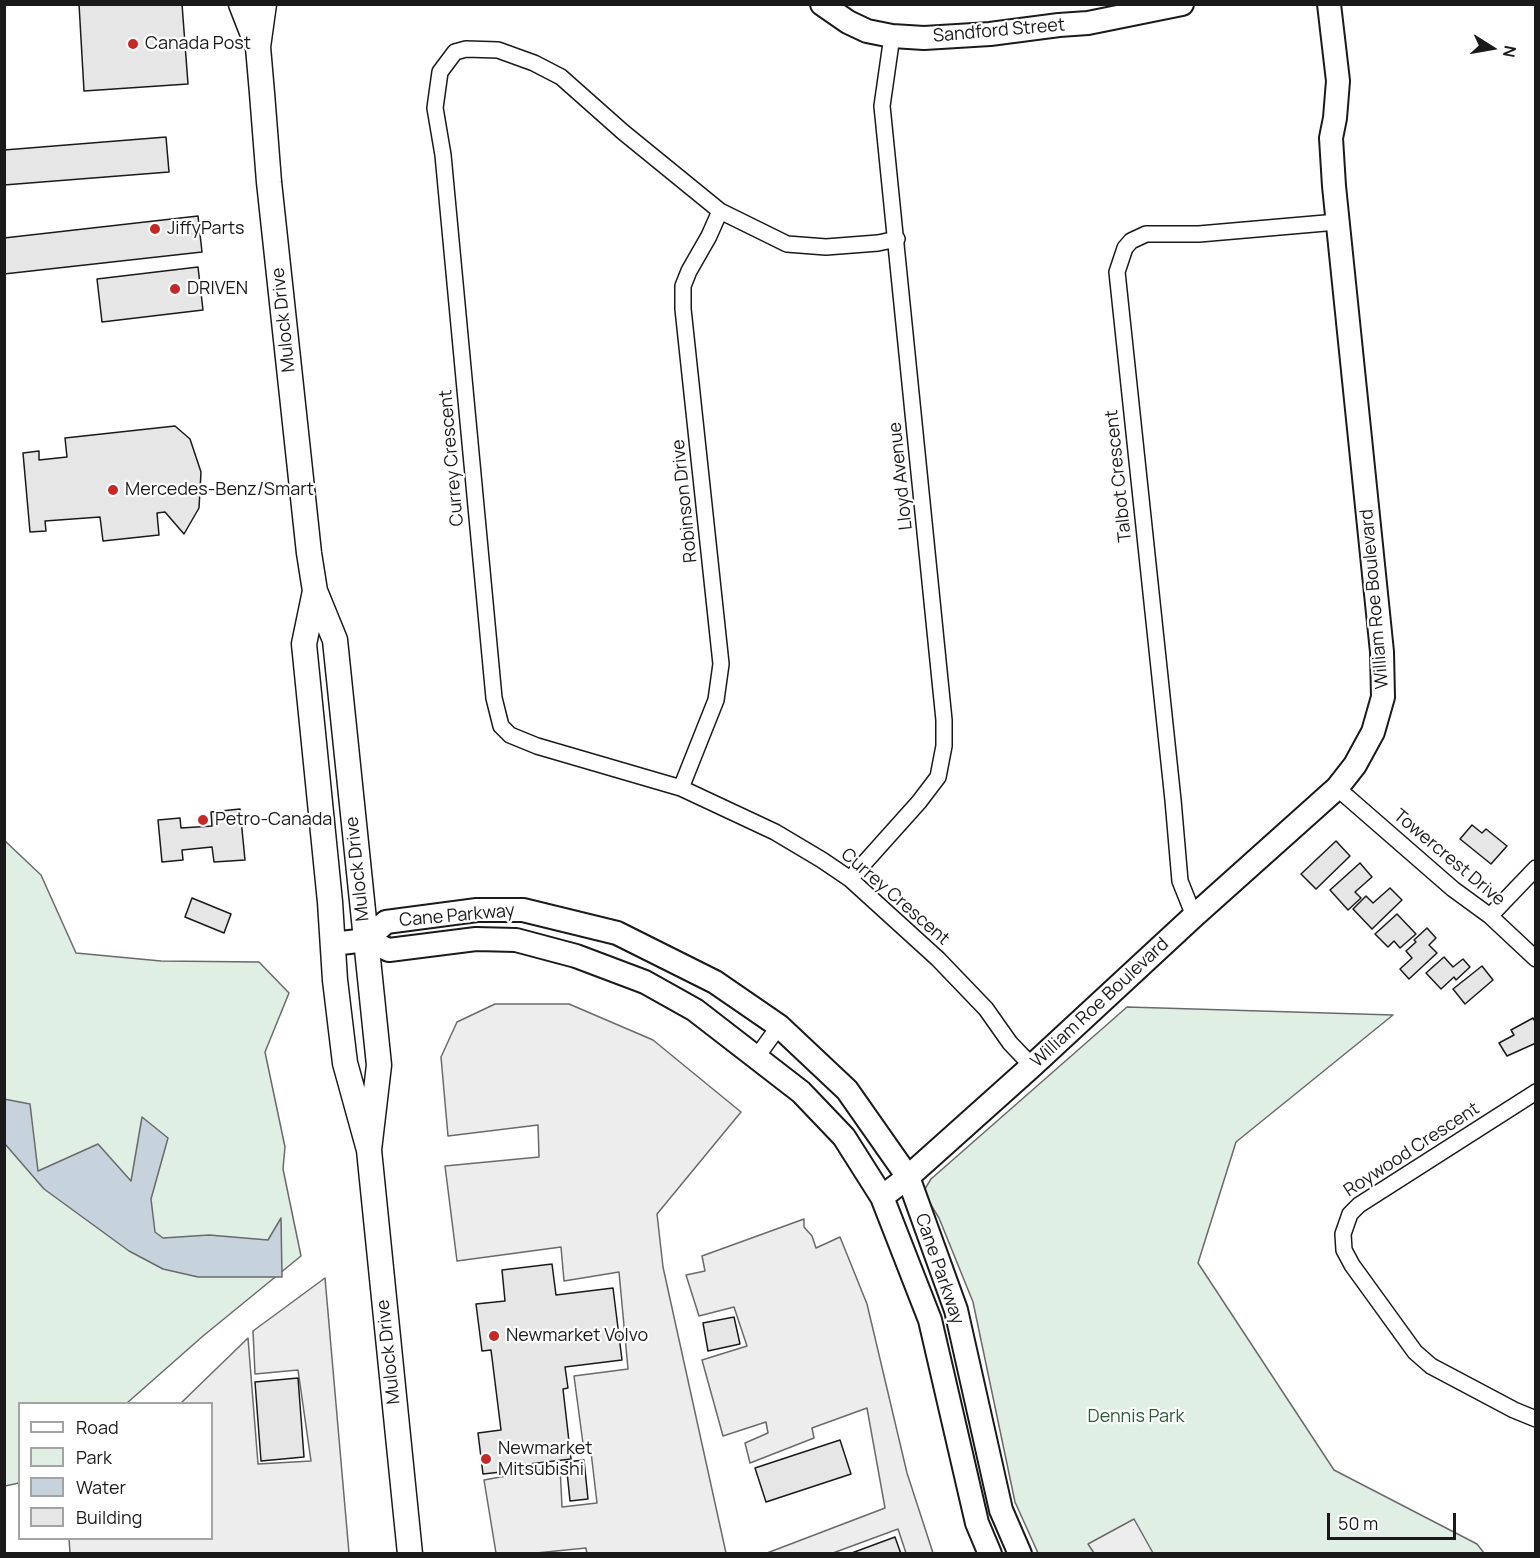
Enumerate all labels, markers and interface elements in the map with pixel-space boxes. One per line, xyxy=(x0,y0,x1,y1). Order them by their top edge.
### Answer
street label: Sandford Street xyxy=(932,14,1066,48)
north arrow xyxy=(1462,18,1522,78)
place label: Canada Post xyxy=(145,33,251,55)
marker: Canada Post xyxy=(126,37,140,51)
text: N xyxy=(1498,44,1522,59)
place label: JiffyParts xyxy=(167,218,245,240)
marker: JiffyParts xyxy=(148,222,162,236)
street label: Mulock Drive xyxy=(268,267,300,373)
place label: DRIVEN xyxy=(187,278,248,300)
marker: DRIVEN xyxy=(168,282,182,296)
street label: Currey Crescent xyxy=(435,389,469,527)
street label: Talbot Crescent xyxy=(1101,409,1137,543)
street label: Lloyd Avenue xyxy=(885,421,917,531)
street label: Robinson Drive xyxy=(668,438,702,564)
place label: Mercedes-Benz/Smart xyxy=(125,479,314,501)
marker: Mercedes-Benz/Smart xyxy=(106,483,120,497)
street label: William Roe Boulevard xyxy=(1356,508,1394,690)
street label: Towercrest Drive xyxy=(1389,805,1509,911)
place label: Petro-Canada xyxy=(215,809,332,831)
marker: Petro-Canada xyxy=(196,813,210,827)
street label: Mulock Drive xyxy=(342,816,374,922)
street label: Currey Crescent xyxy=(836,844,954,950)
street label: Cane Parkway xyxy=(398,900,516,932)
street label: William Roe Boulevard xyxy=(1027,934,1173,1072)
street label: Roywood Crescent xyxy=(1340,1098,1484,1202)
street label: Cane Parkway xyxy=(910,1211,968,1327)
street label: Mulock Drive xyxy=(373,1299,405,1405)
place label: Newmarket Volvo xyxy=(506,1325,648,1347)
marker: Newmarket Volvo xyxy=(487,1329,501,1343)
legend xyxy=(18,1402,213,1540)
park label: Dennis Park xyxy=(1088,1406,1184,1428)
text: Road xyxy=(76,1415,119,1439)
place label: Newmarket Mitsubishi xyxy=(498,1438,593,1480)
text: Park xyxy=(76,1445,112,1469)
marker: Newmarket Mitsubishi xyxy=(479,1452,493,1466)
text: Water xyxy=(76,1475,126,1499)
scale bar xyxy=(1330,1501,1459,1539)
text: Building xyxy=(76,1505,142,1529)
text: 50 m xyxy=(1338,1511,1378,1535)

